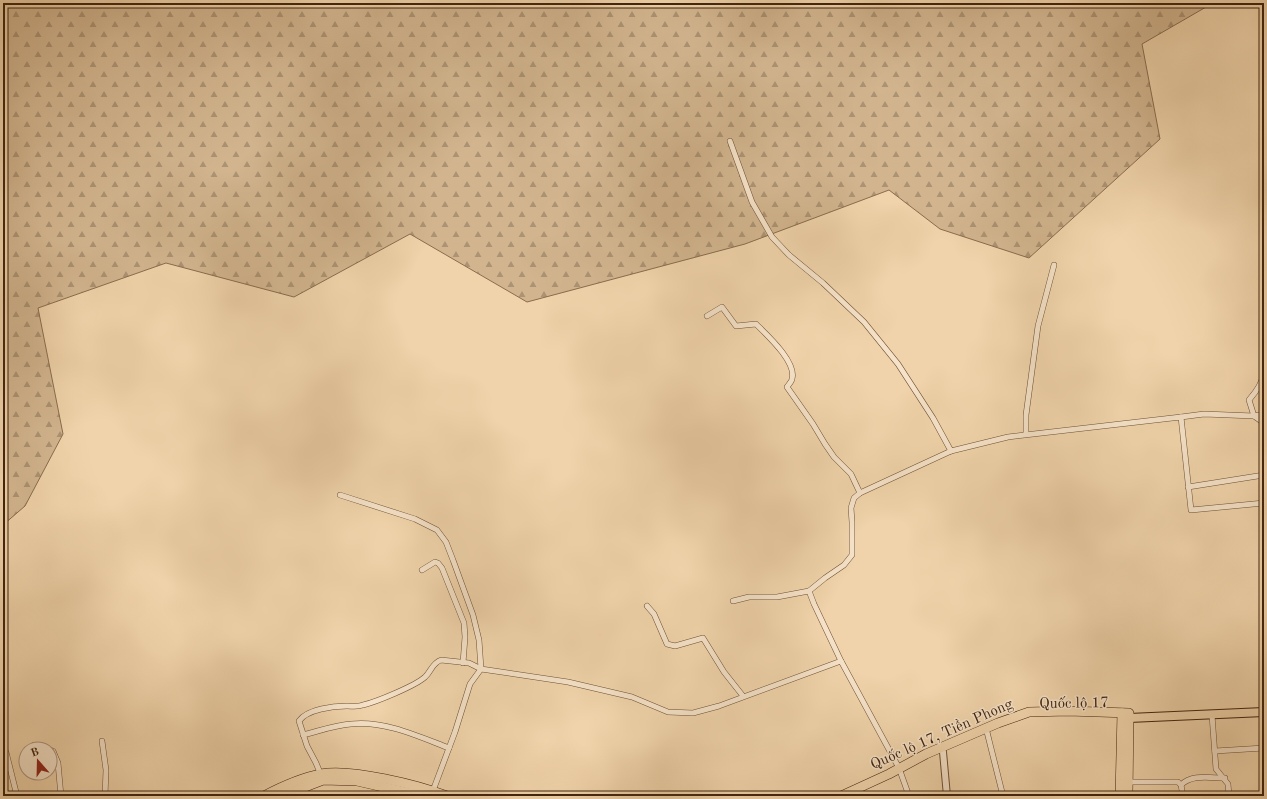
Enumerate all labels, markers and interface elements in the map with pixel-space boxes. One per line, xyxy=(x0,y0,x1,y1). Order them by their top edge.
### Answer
street label: Quốc lộ 17, Tiền Phong xyxy=(868,695,1015,773)
street label: Quốc lộ 17 xyxy=(1039,695,1109,712)
north arrow xyxy=(18,741,58,781)
text: B xyxy=(30,746,41,760)

